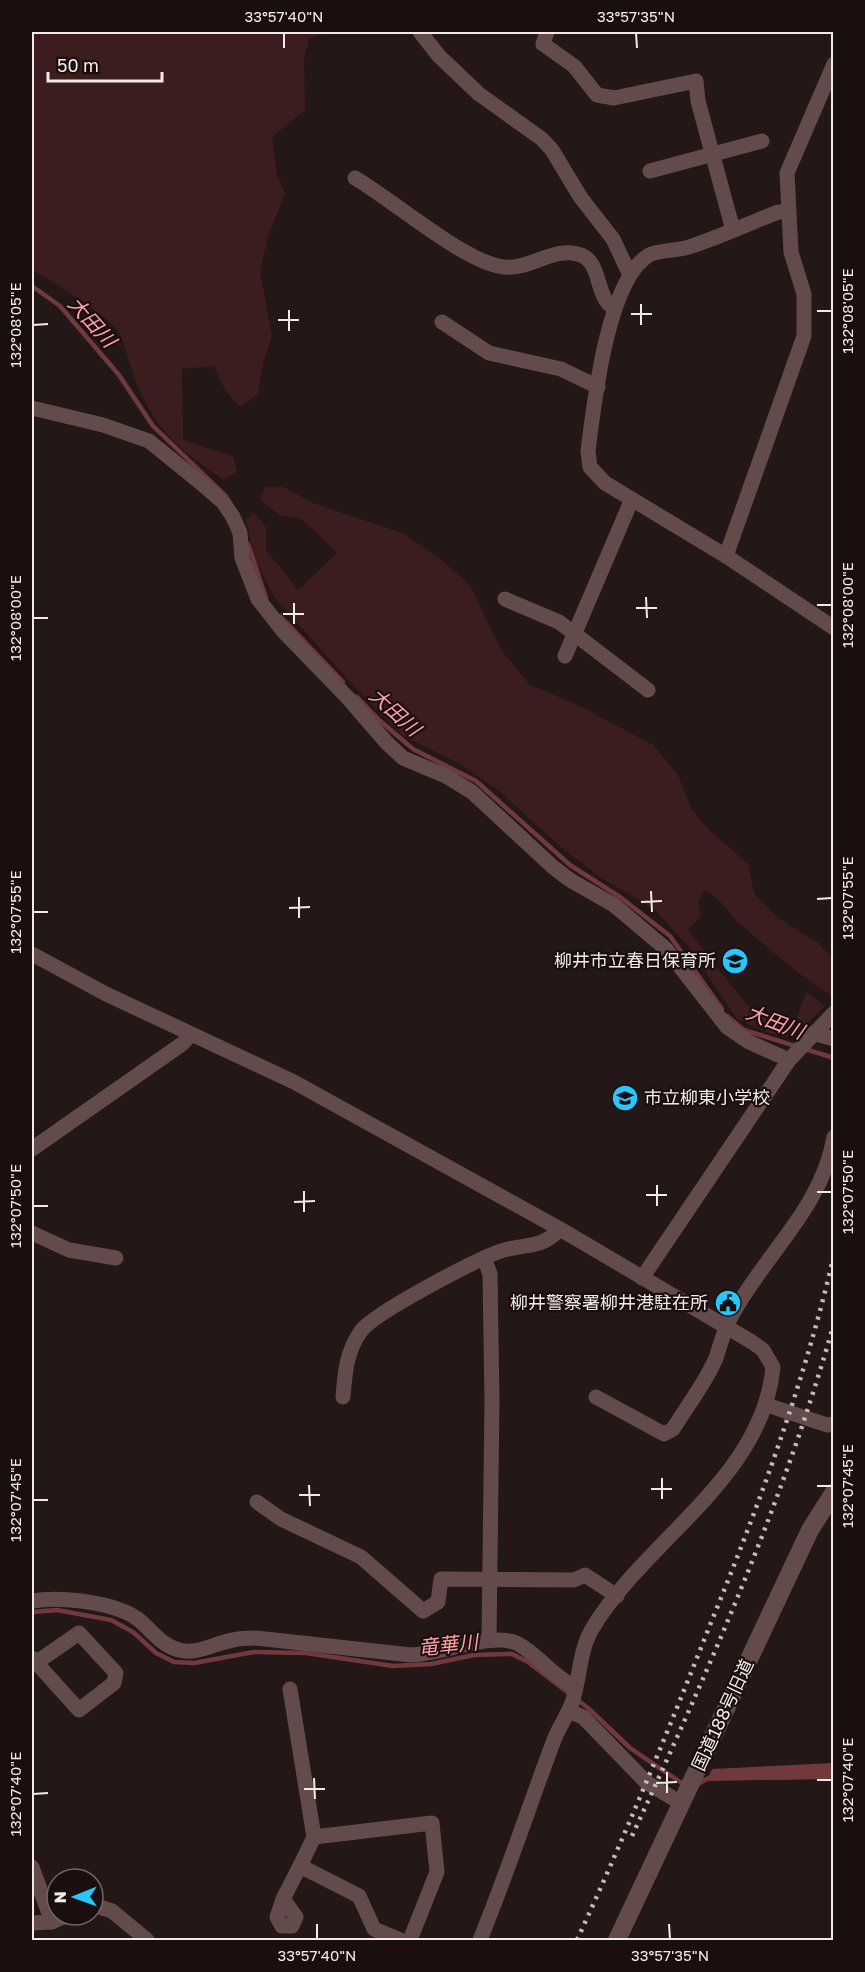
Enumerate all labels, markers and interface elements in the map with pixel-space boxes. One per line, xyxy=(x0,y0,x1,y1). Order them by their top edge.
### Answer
text: 33°57'40"N xyxy=(244,7,324,25)
text: 33°57'35"N xyxy=(597,7,675,25)
scale bar xyxy=(48,45,162,83)
text: 50 m xyxy=(57,54,99,76)
text: 132°08'05"E xyxy=(838,268,856,354)
text: 132°08'05"E xyxy=(6,282,24,368)
water label: 大田川 xyxy=(64,291,123,353)
text: 132°08'00"E xyxy=(838,562,856,648)
text: 132°08'00"E xyxy=(6,575,24,661)
water label: 大田川 xyxy=(365,682,427,742)
text: 132°07'55"E xyxy=(838,856,856,940)
text: 132°07'55"E xyxy=(6,870,24,954)
school or university icon: 柳井市立春日保育所 xyxy=(720,946,750,976)
place label: 柳井市立春日保育所 xyxy=(554,949,716,971)
water label: 大田川 xyxy=(743,999,810,1044)
school or university icon: 市立柳東小学校 xyxy=(610,1083,640,1113)
place label: 市立柳東小学校 xyxy=(644,1086,770,1108)
text: 132°07'50"E xyxy=(838,1150,856,1234)
text: 132°07'50"E xyxy=(6,1164,24,1248)
public building icon: 柳井警察署柳井港駐在所 xyxy=(713,1288,743,1318)
place label: 柳井警察署柳井港駐在所 xyxy=(510,1291,708,1313)
text: 132°07'45"E xyxy=(838,1444,856,1528)
text: 132°07'45"E xyxy=(6,1458,24,1542)
water label: 竜華川 xyxy=(417,1629,481,1659)
street label: 国道188号旧道 xyxy=(687,1655,758,1774)
text: 132°07'40"E xyxy=(838,1738,856,1822)
text: 132°07'40"E xyxy=(6,1752,24,1836)
north arrow xyxy=(45,1867,105,1927)
text: N xyxy=(50,1891,70,1904)
text: 33°57'40"N xyxy=(277,1946,357,1964)
text: 33°57'35"N xyxy=(631,1946,709,1964)

